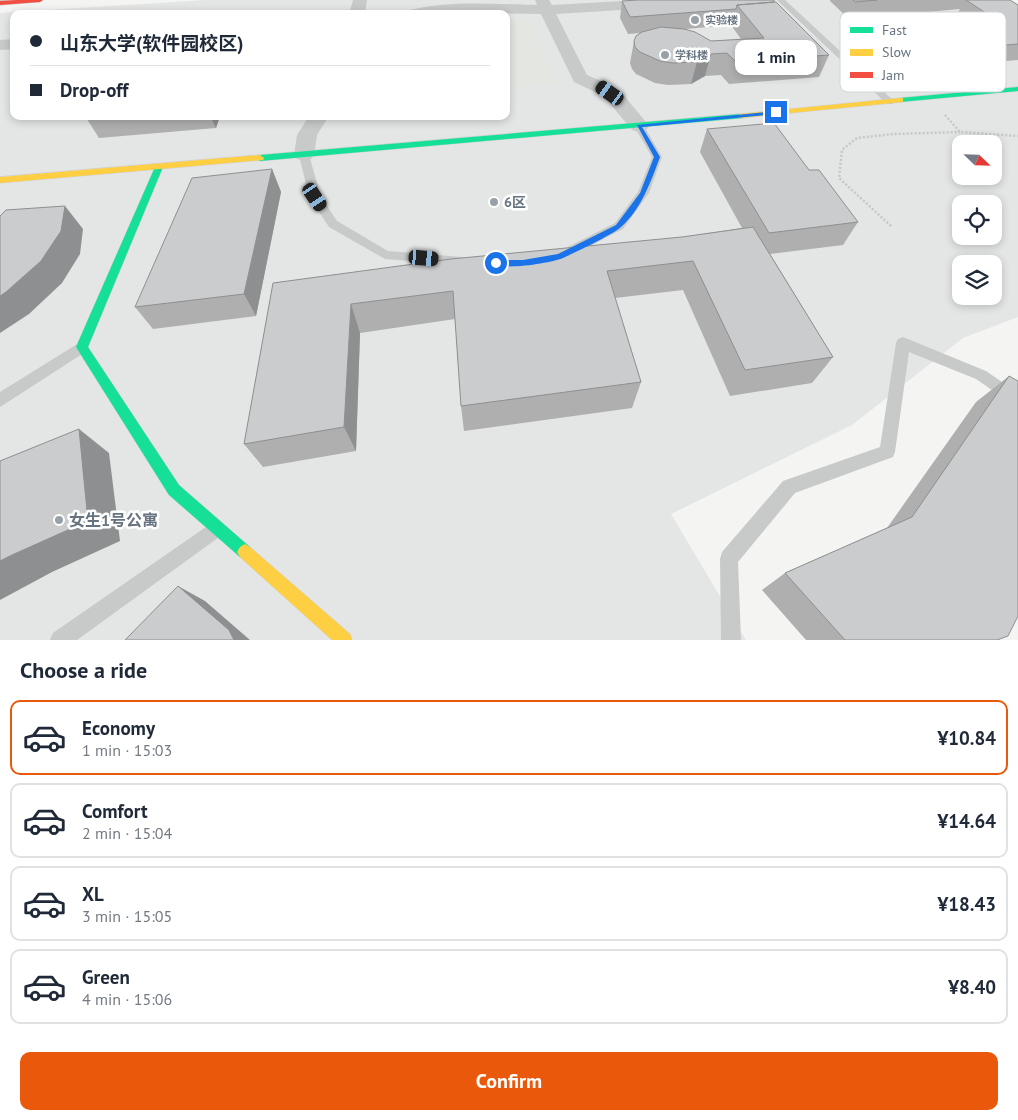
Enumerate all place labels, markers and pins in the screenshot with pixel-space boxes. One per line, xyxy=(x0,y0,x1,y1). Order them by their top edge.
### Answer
place label: 实验楼 xyxy=(705,13,738,27)
marker: 实验楼 xyxy=(689,14,701,26)
place label: 学科楼 xyxy=(675,48,708,62)
marker: 学科楼 xyxy=(659,49,671,61)
place label: 6区 xyxy=(504,193,526,211)
marker: 6区 xyxy=(488,196,500,208)
place label: 女生1号公寓 xyxy=(69,510,158,530)
marker: 女生1号公寓 xyxy=(53,514,65,526)

